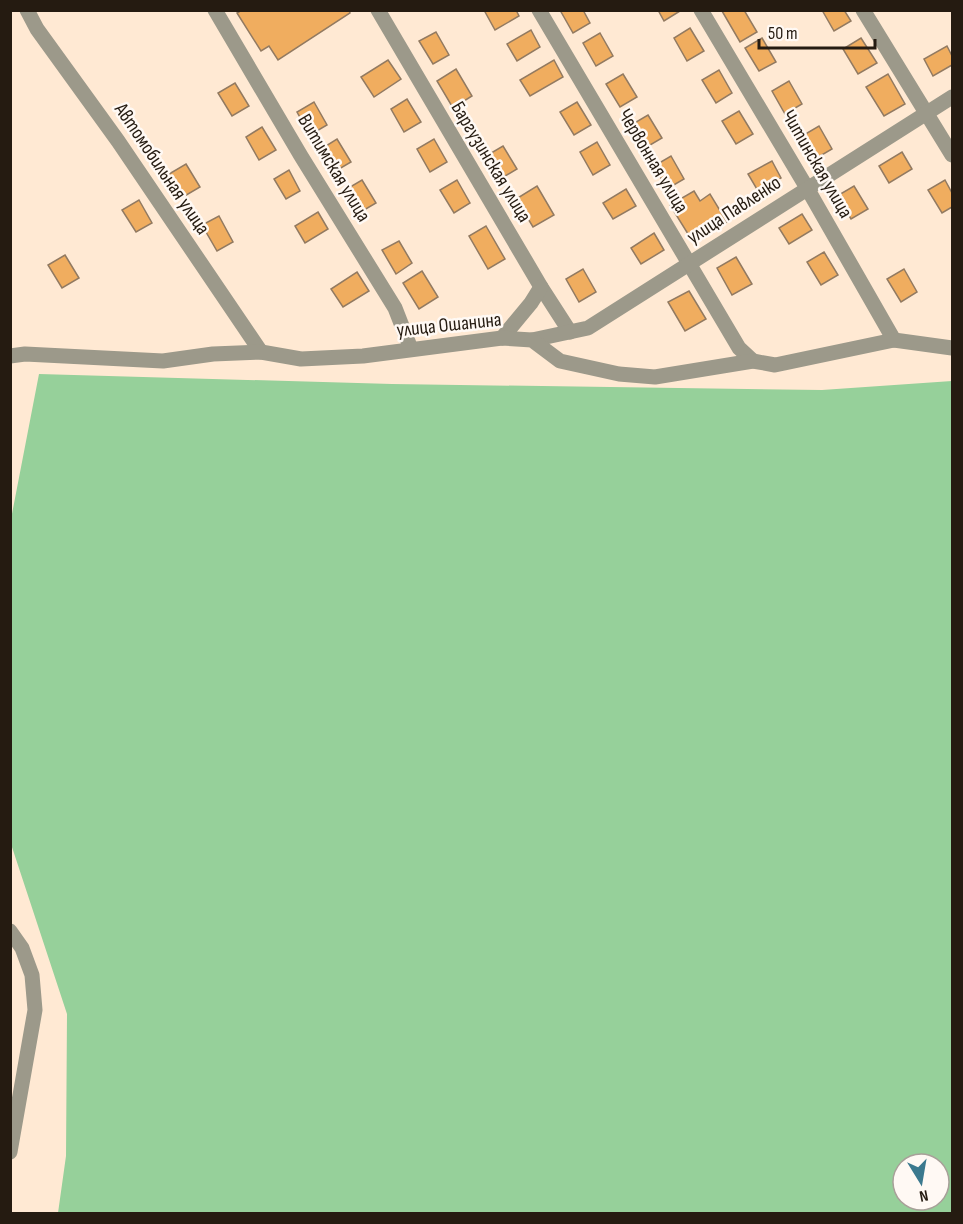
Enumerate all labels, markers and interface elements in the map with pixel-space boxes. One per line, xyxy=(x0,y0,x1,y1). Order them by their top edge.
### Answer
scale bar xyxy=(759,12,874,50)
text: 50 m xyxy=(768,23,798,44)
street label: Баргузинская улица xyxy=(446,97,536,227)
street label: Автомобильная улица xyxy=(109,98,215,239)
street label: Червонная улица xyxy=(613,105,693,217)
street label: Читинская улица xyxy=(776,106,858,222)
street label: Витимская улица xyxy=(292,110,376,226)
street label: улица Павленко xyxy=(682,171,786,249)
street label: улица Ошанина xyxy=(395,308,503,342)
north arrow xyxy=(891,1152,951,1212)
text: N xyxy=(918,1185,930,1205)

